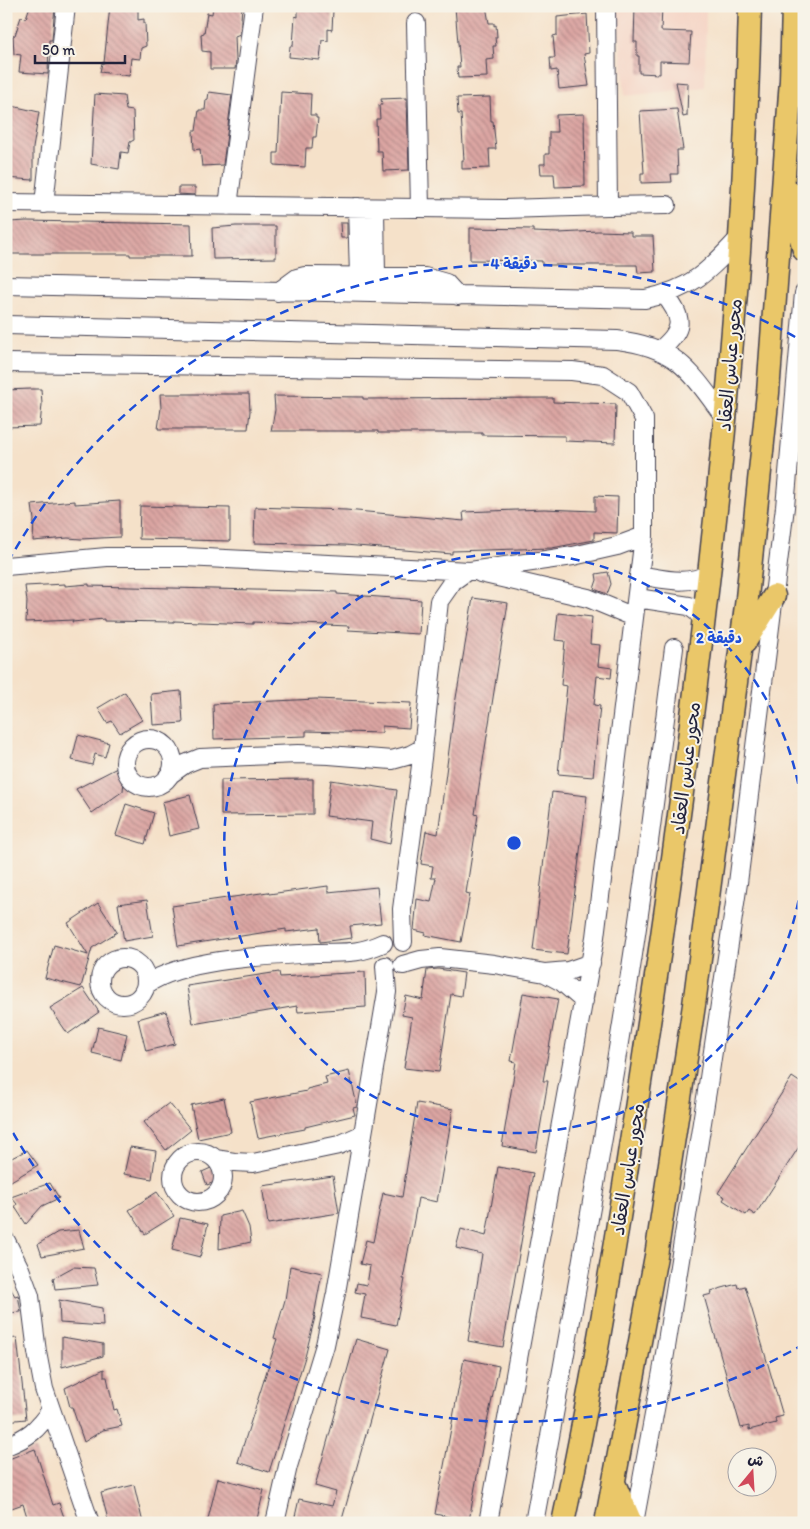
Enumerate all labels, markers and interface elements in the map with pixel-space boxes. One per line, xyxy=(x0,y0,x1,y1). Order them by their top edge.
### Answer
scale bar xyxy=(35,32,125,64)
text: 50 m xyxy=(42,41,75,59)
text: 4 دقيقة xyxy=(491,255,538,273)
street label: محور عباس العقاد xyxy=(712,298,747,432)
text: 2 دقيقة xyxy=(696,629,742,647)
street label: محور عباس العقاد xyxy=(666,700,705,836)
centre of rings xyxy=(505,834,523,852)
street label: محور عباس العقاد xyxy=(606,1101,649,1237)
north arrow xyxy=(728,1446,778,1496)
text: ش xyxy=(746,1450,766,1471)

